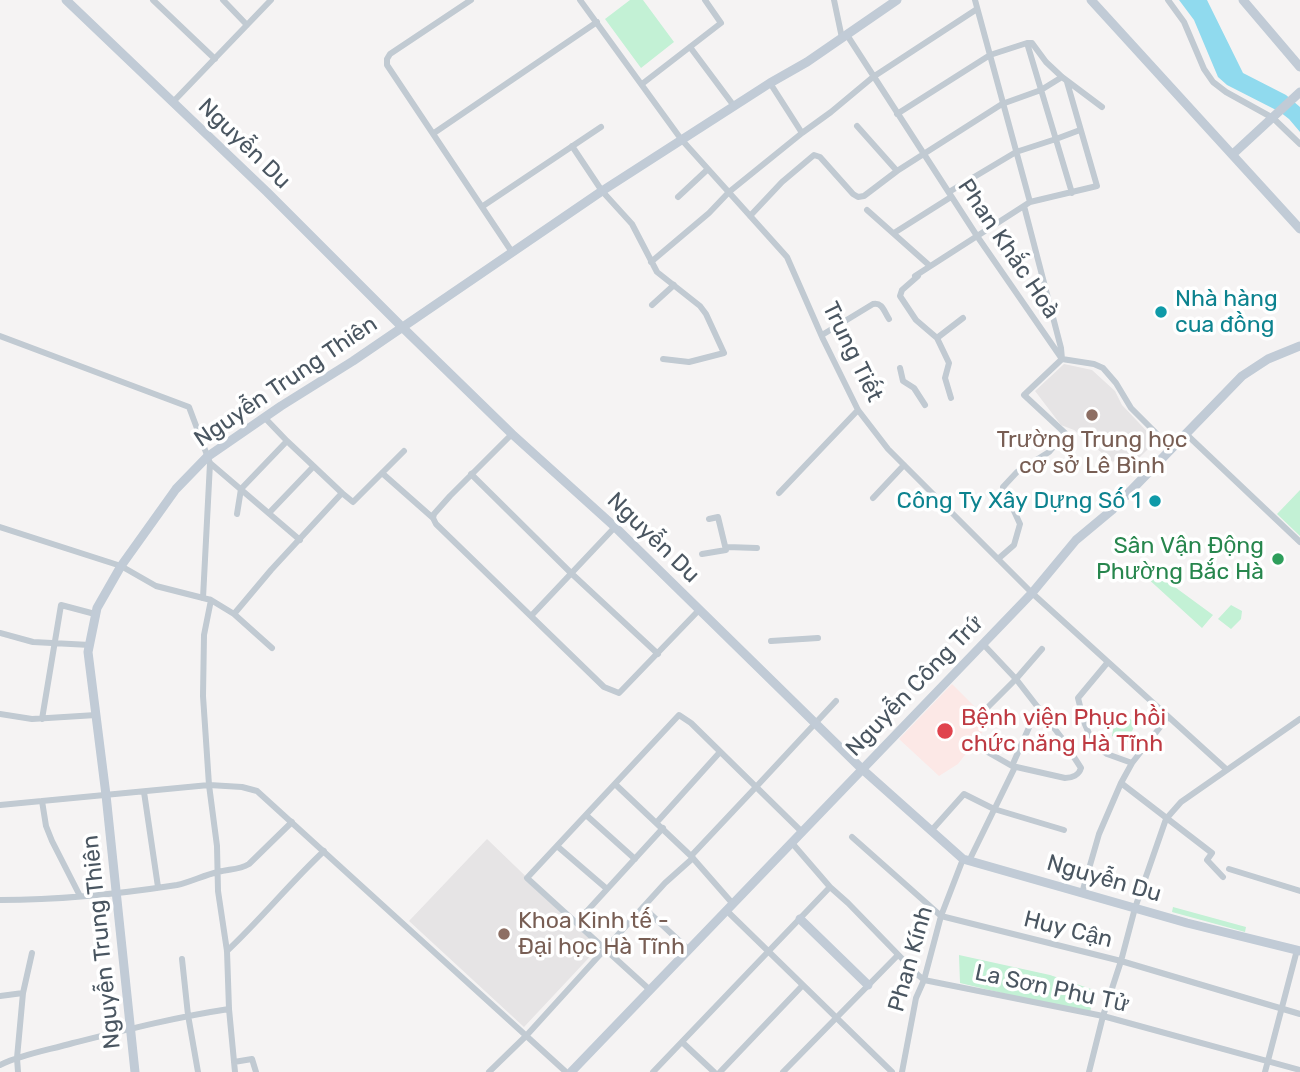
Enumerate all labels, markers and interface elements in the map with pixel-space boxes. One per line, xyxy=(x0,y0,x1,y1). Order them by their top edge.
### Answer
street label: Nguyễn Du xyxy=(192,93,296,195)
street label: Phan Khắc Hoà xyxy=(951,174,1065,324)
place label: Nhà hàng cua đồng xyxy=(1175,285,1278,339)
street label: Trung Tiết xyxy=(816,297,888,407)
marker: Nhà hàng cua đồng xyxy=(1153,304,1169,320)
street label: Nguyễn Trung Thiên xyxy=(189,310,383,454)
marker: Trường Trung học cơ sở Lê Bình xyxy=(1084,407,1100,423)
place label: Trường Trung học cơ sở Lê Bình xyxy=(997,426,1187,480)
street label: Nguyễn Du xyxy=(601,487,705,589)
place label: Công Ty Xây Dựng Số 1 xyxy=(897,487,1141,515)
marker: Công Ty Xây Dựng Số 1 xyxy=(1147,493,1163,509)
place label: Sân Vận Động Phường Bắc Hà xyxy=(1096,532,1264,586)
marker: Sân Vận Động Phường Bắc Hà xyxy=(1270,551,1286,567)
street label: Nguyễn Công Trứ xyxy=(841,610,989,762)
place label: Bệnh viện Phục hồi chức năng Hà Tĩnh xyxy=(961,704,1166,758)
marker: Bệnh viện Phục hồi chức năng Hà Tĩnh xyxy=(935,721,955,741)
street label: Nguyễn Trung Thiên xyxy=(77,834,127,1050)
street label: Nguyễn Du xyxy=(1043,849,1165,909)
street label: Phan Kính xyxy=(883,903,939,1015)
street label: Huy Cận xyxy=(1021,906,1115,954)
place label: Khoa Kinh tế - Đại học Hà Tĩnh xyxy=(518,907,685,961)
marker: Khoa Kinh tế - Đại học Hà Tĩnh xyxy=(496,926,512,942)
street label: La Sơn Phu Tử xyxy=(972,959,1132,1019)

